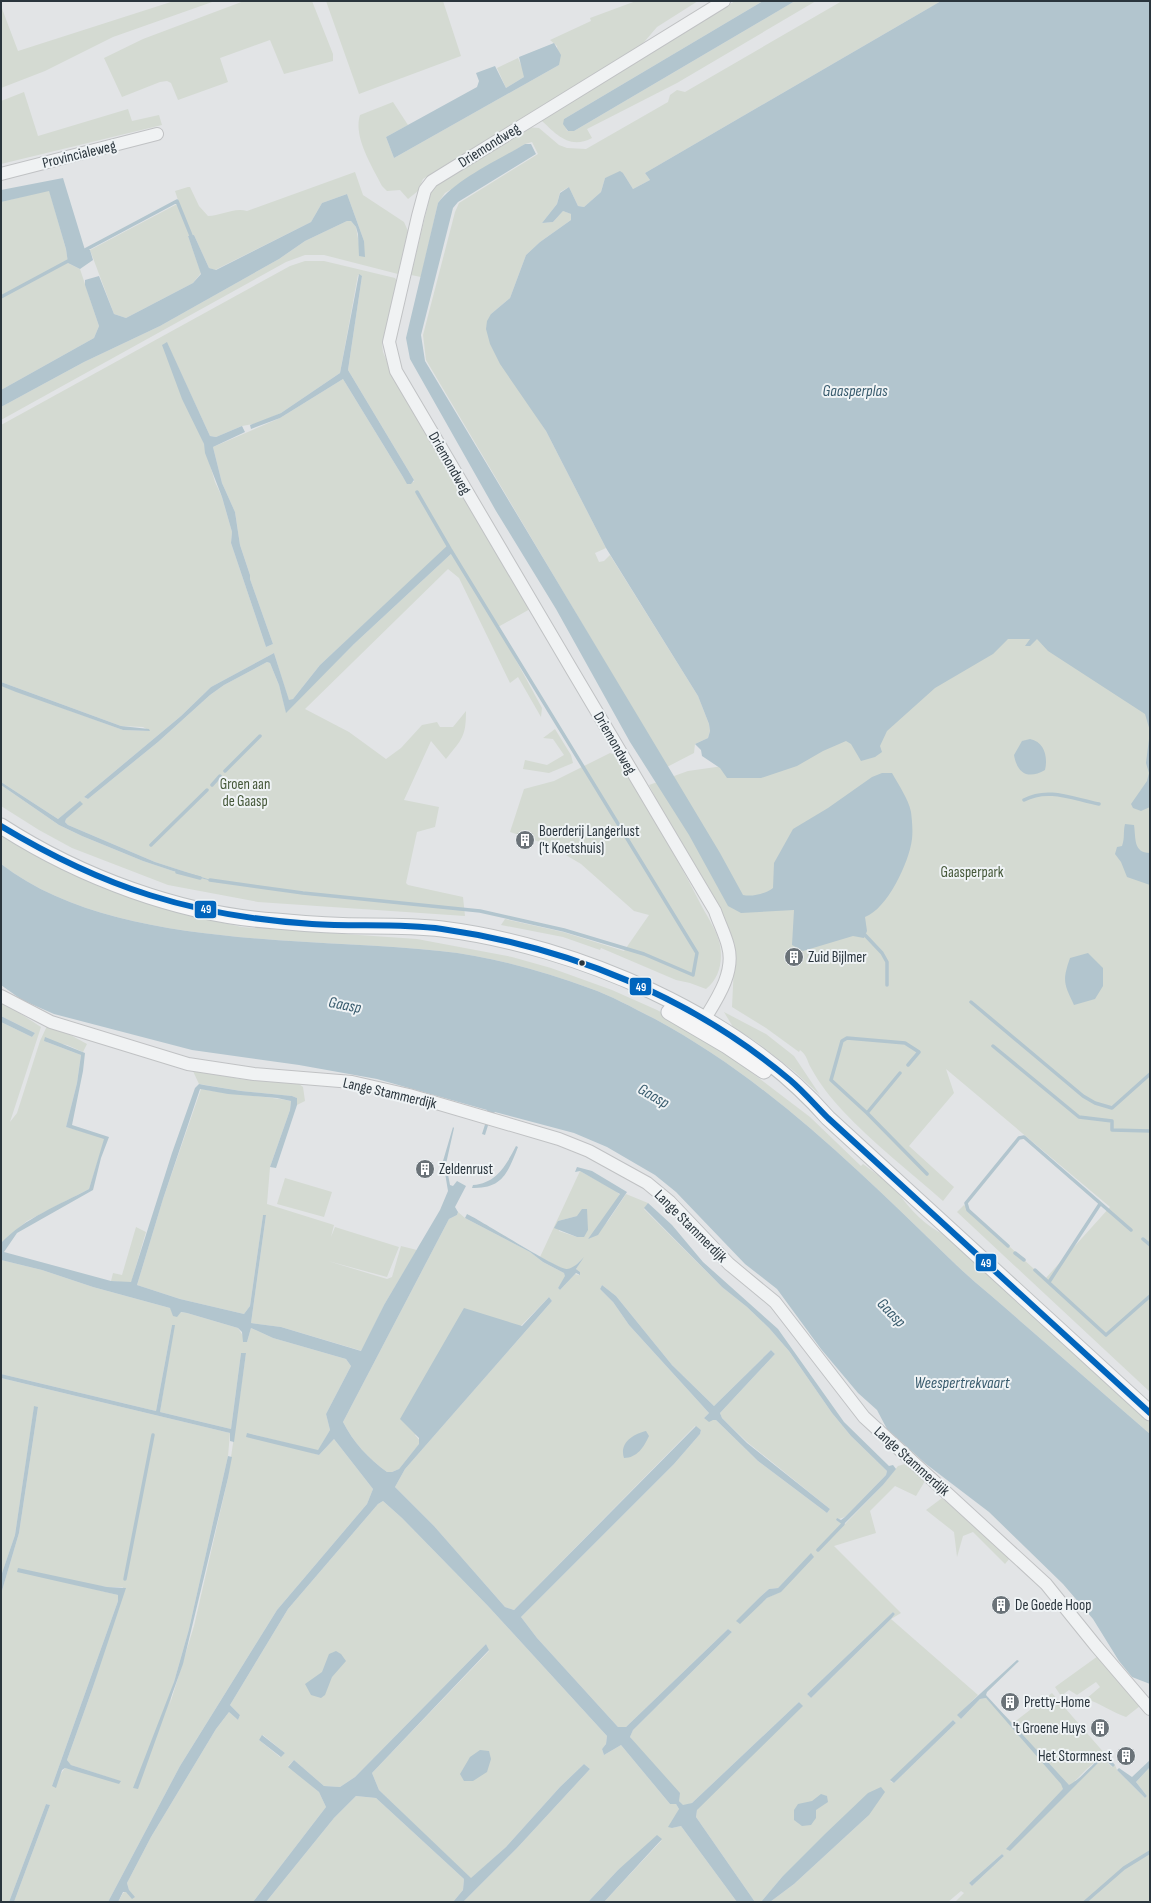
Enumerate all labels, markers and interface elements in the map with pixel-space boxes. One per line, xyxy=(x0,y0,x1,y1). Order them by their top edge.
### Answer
street label: Driemondweg xyxy=(455,119,524,172)
street label: Provincialeweg xyxy=(40,136,118,173)
water label: Gaasperplas xyxy=(822,382,888,401)
street label: Driemondweg xyxy=(424,428,475,498)
street label: Driemondweg xyxy=(589,708,640,778)
park label: Groen aan de Gaasp xyxy=(220,775,270,811)
place label: Boerderij Langerlust ('t Koetshuis) xyxy=(539,822,640,858)
building icon: Boerderij Langerlust ('t Koetshuis) xyxy=(514,829,536,851)
park label: Gaasperpark xyxy=(941,863,1004,882)
line badge: 49 xyxy=(194,900,217,919)
text: 49 xyxy=(201,903,211,916)
building icon: Zuid Bijlmer xyxy=(783,946,805,968)
place label: Zuid Bijlmer xyxy=(808,948,867,967)
unlabelled marker xyxy=(577,958,587,968)
line badge: 49 xyxy=(629,977,652,996)
text: 49 xyxy=(636,981,646,994)
water label: Gaasp xyxy=(327,993,363,1018)
street label: Lange Stammerdijk xyxy=(341,1073,439,1114)
water label: Gaasp xyxy=(634,1080,673,1113)
building icon: Zeldenrust xyxy=(414,1158,436,1180)
place label: Zeldenrust xyxy=(439,1160,493,1179)
street label: Lange Stammerdijk xyxy=(650,1186,731,1267)
line badge: 49 xyxy=(975,1253,997,1272)
text: 49 xyxy=(981,1257,991,1270)
water label: Gaasp xyxy=(873,1295,910,1332)
water label: Weespertrekvaart xyxy=(915,1374,1011,1393)
street label: Lange Stammerdijk xyxy=(870,1422,954,1501)
building icon: De Goede Hoop xyxy=(990,1594,1012,1616)
place label: De Goede Hoop xyxy=(1015,1596,1092,1615)
building icon: Pretty-Home xyxy=(999,1691,1021,1713)
place label: Pretty-Home xyxy=(1024,1693,1090,1712)
building icon: 't Groene Huys xyxy=(1089,1717,1111,1739)
place label: 't Groene Huys xyxy=(1013,1719,1086,1738)
building icon: Het Stormnest xyxy=(1115,1745,1137,1767)
place label: Het Stormnest xyxy=(1038,1747,1112,1766)

